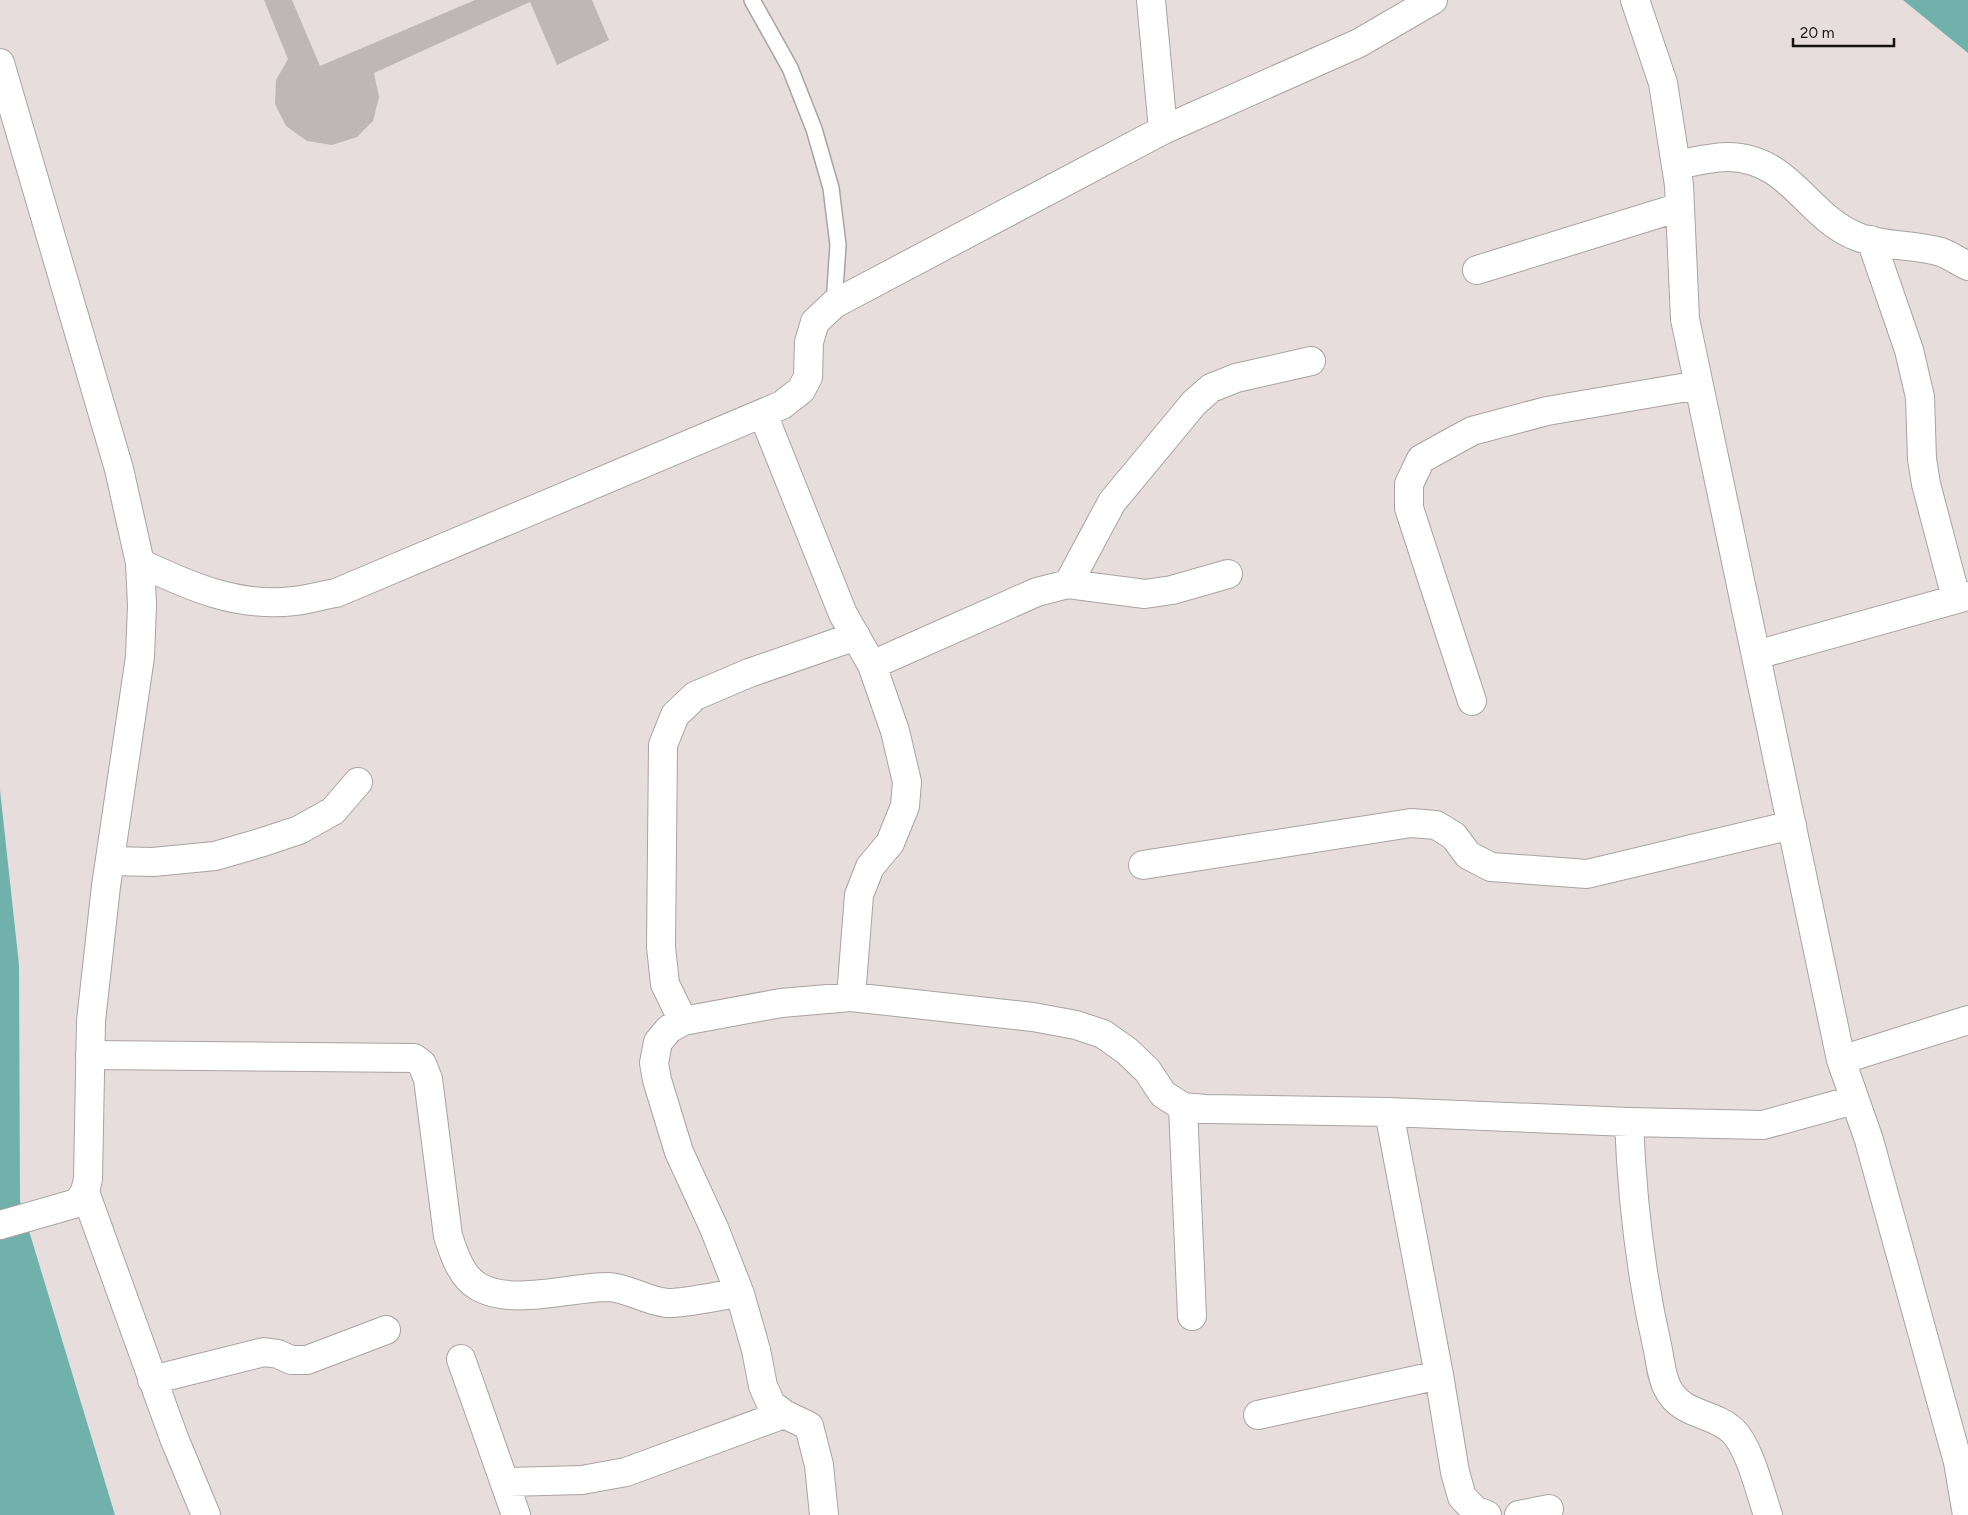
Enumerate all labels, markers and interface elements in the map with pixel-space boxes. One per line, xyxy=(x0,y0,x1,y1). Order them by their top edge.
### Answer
scale bar xyxy=(1793,15,1894,47)
text: 20 m xyxy=(1800,24,1834,42)

